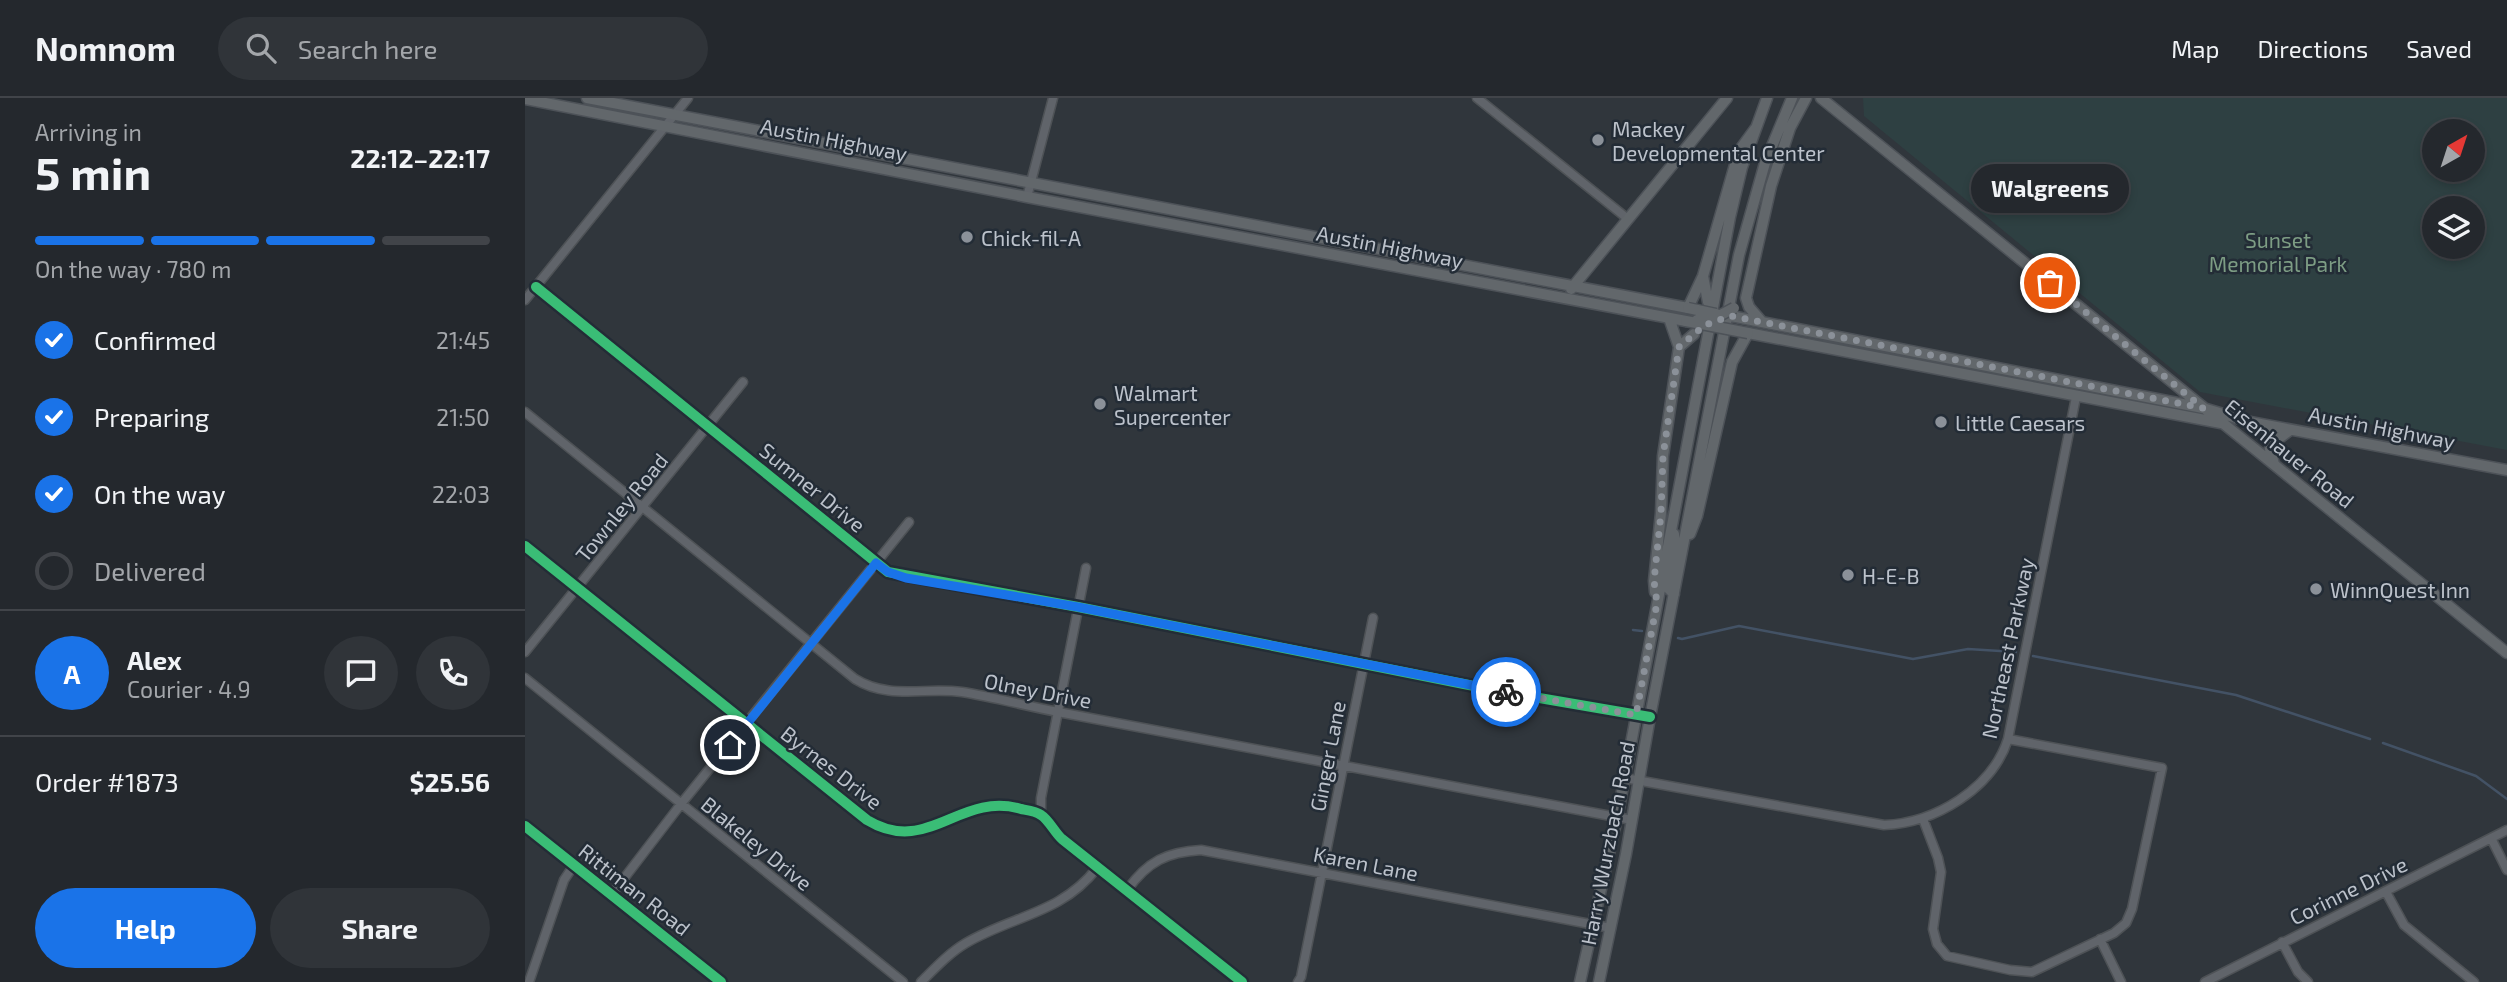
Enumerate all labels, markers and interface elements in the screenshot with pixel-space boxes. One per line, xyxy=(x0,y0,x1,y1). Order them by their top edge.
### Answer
search box xyxy=(218,17,708,80)
text: Nomnom xyxy=(35,28,176,68)
icon: search xyxy=(242,29,280,67)
text: Search here xyxy=(298,33,437,64)
text: Map xyxy=(2171,34,2219,63)
text: Directions xyxy=(2257,34,2368,63)
text: Saved xyxy=(2406,34,2472,63)
street label: Austin Highway xyxy=(759,113,909,165)
place label: Mackey Developmental Center xyxy=(1612,116,1825,165)
text: Arriving in xyxy=(35,118,142,146)
north arrow xyxy=(2422,119,2485,182)
map controls xyxy=(2422,119,2485,259)
marker: Mackey Developmental Center xyxy=(1590,132,1606,148)
text: 22:12–22:17 xyxy=(350,142,490,173)
text: 5 min xyxy=(35,144,151,199)
callout: Walgreens xyxy=(1971,164,2129,213)
text: Walgreens xyxy=(1991,174,2109,202)
button: layers xyxy=(2422,196,2485,259)
street label: Austin Highway xyxy=(1315,220,1465,272)
place label: Chick-fil-A xyxy=(981,225,1081,250)
park label: Sunset Memorial Park xyxy=(2209,227,2348,276)
marker: Chick-fil-A xyxy=(959,229,975,245)
pin xyxy=(2020,253,2080,313)
text: On the way · 780 m xyxy=(35,255,231,283)
icon: bag xyxy=(2031,264,2069,302)
icon: check xyxy=(35,321,73,359)
text: Confirmed xyxy=(94,324,217,355)
text: 21:45 xyxy=(436,326,490,354)
place label: Walmart Supercenter xyxy=(1114,380,1231,429)
street label: Eisenhauer Road xyxy=(2220,393,2360,513)
marker: Walmart Supercenter xyxy=(1092,396,1108,412)
icon: check xyxy=(35,398,73,436)
text: Preparing xyxy=(94,401,209,432)
street label: Austin Highway xyxy=(2307,401,2457,453)
text: 21:50 xyxy=(436,403,490,431)
place label: Little Caesars xyxy=(1955,410,2085,435)
marker: Little Caesars xyxy=(1933,414,1949,430)
street label: Sumner Drive xyxy=(755,437,871,537)
street label: Townley Road xyxy=(570,448,672,566)
icon: check xyxy=(35,475,73,513)
text: On the way xyxy=(94,478,225,509)
text: 22:03 xyxy=(432,480,490,508)
text: Delivered xyxy=(94,555,206,586)
street label: Northeast Parkway xyxy=(1976,555,2038,741)
place label: H-E-B xyxy=(1862,563,1920,588)
marker: H-E-B xyxy=(1840,567,1856,583)
place label: WinnQuest Inn xyxy=(2330,577,2470,603)
marker: WinnQuest Inn xyxy=(2308,581,2324,597)
button: chat xyxy=(324,636,398,710)
button: phone xyxy=(416,636,490,710)
text: Alex xyxy=(127,644,182,675)
courier xyxy=(1471,657,1541,727)
text: A xyxy=(64,658,80,689)
street label: Olney Drive xyxy=(982,667,1094,713)
icon: bike xyxy=(1487,673,1525,711)
text: Courier · 4.9 xyxy=(127,675,251,703)
street label: Ginger Lane xyxy=(1304,699,1350,813)
pin xyxy=(700,715,760,775)
street label: Byrnes Drive xyxy=(777,720,887,814)
icon: home xyxy=(711,726,749,764)
street label: Harry Wurzbach Road xyxy=(1575,739,1639,947)
text: Order #1873 xyxy=(35,766,179,797)
text: $25.56 xyxy=(409,766,490,797)
street label: Blakeley Drive xyxy=(697,791,817,895)
street label: Rittiman Road xyxy=(574,838,696,940)
street label: Karen Lane xyxy=(1312,841,1420,885)
street label: Corinne Drive xyxy=(2285,851,2411,929)
button: Help xyxy=(35,888,256,968)
button: Share xyxy=(270,888,490,968)

